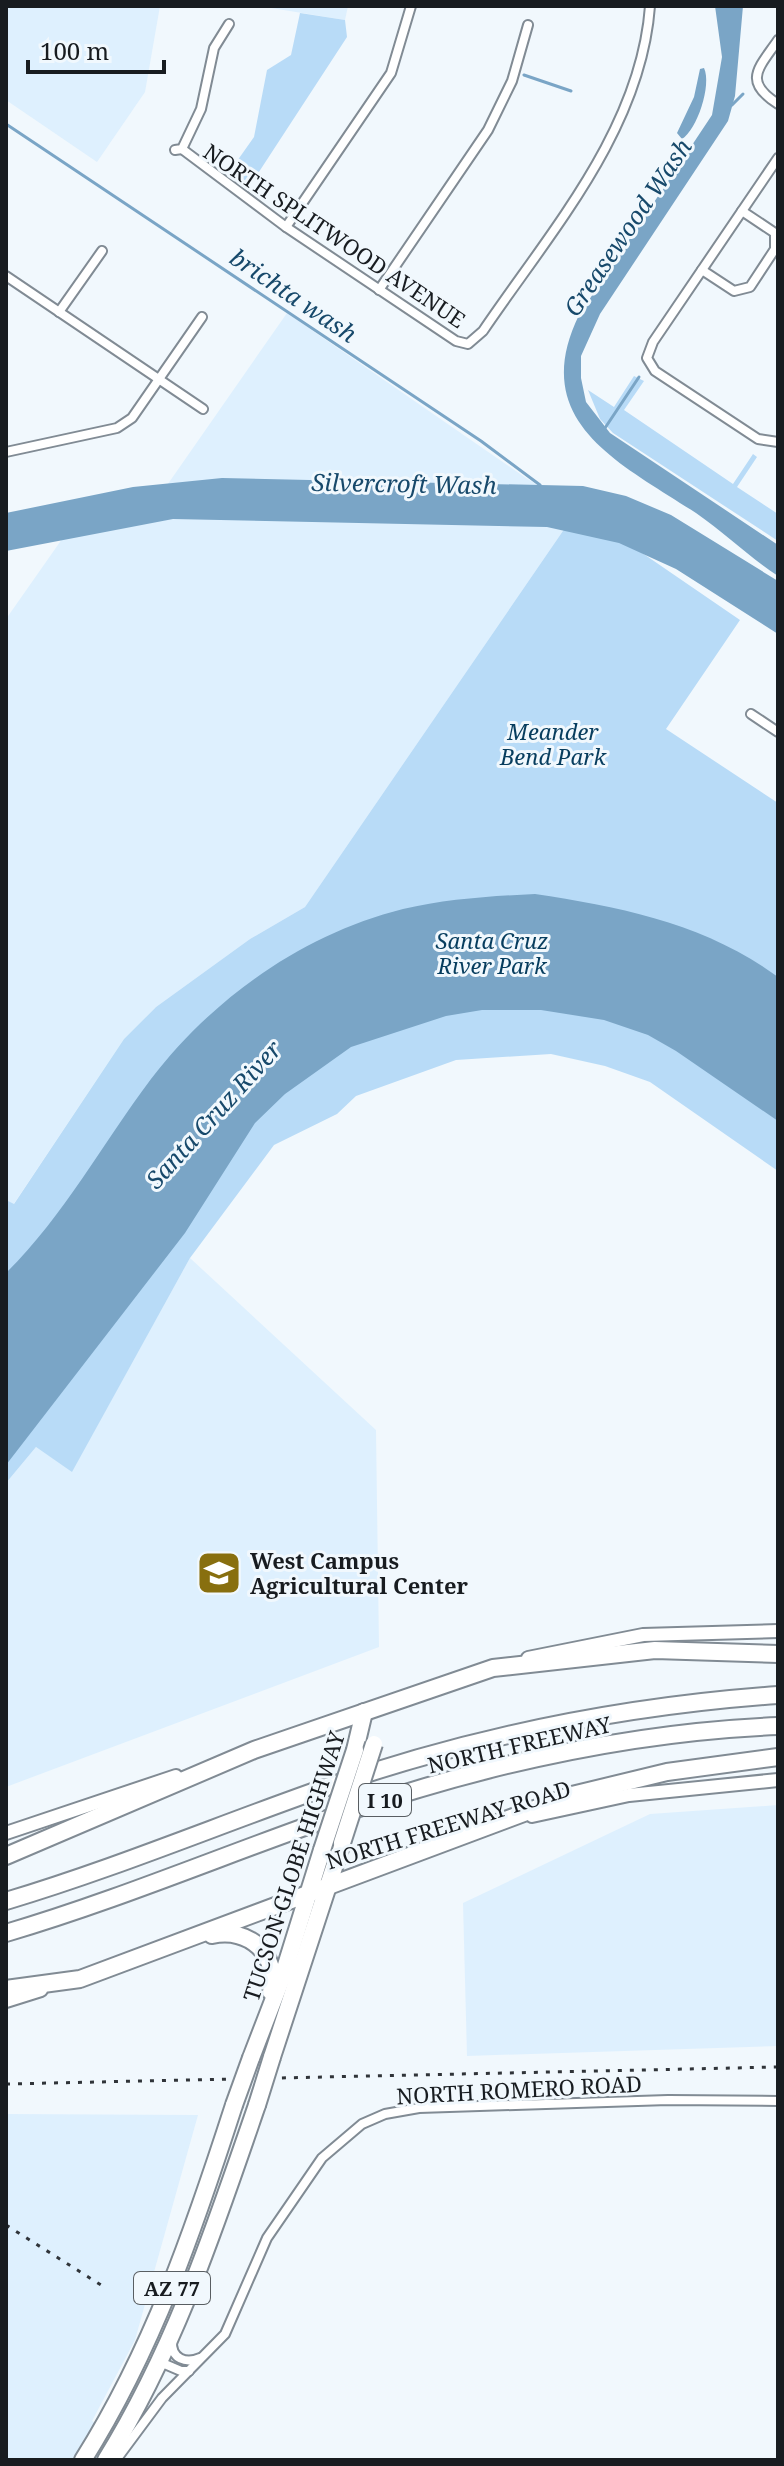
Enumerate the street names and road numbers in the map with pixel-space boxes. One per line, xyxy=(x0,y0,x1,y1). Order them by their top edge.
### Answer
street label: NORTH SPLITWOOD AVENUE xyxy=(198,136,472,334)
street label: NORTH FREEWAY xyxy=(424,1708,614,1780)
street label: TUCSON-GLOBE HIGHWAY xyxy=(235,1727,351,2005)
street label: NORTH FREEWAY ROAD xyxy=(322,1772,574,1876)
road number: I 10 xyxy=(359,1784,411,1816)
street label: NORTH ROMERO ROAD xyxy=(395,2068,643,2110)
road number: AZ 77 xyxy=(134,2272,210,2304)

